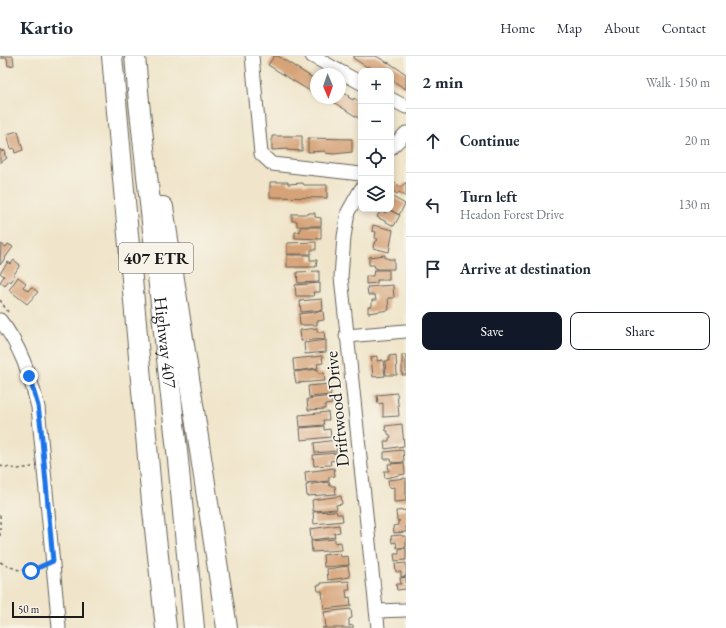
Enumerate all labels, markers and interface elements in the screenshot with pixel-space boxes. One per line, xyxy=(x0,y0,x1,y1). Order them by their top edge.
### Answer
text: Kartio xyxy=(20,15,73,40)
text: Home xyxy=(500,19,535,37)
text: Map xyxy=(557,19,582,37)
text: About xyxy=(604,19,640,37)
text: Contact xyxy=(662,19,706,37)
north arrow xyxy=(310,68,346,104)
map controls xyxy=(358,68,394,212)
button: + xyxy=(358,68,394,104)
text: 2 min xyxy=(422,71,463,93)
text: Walk · 150 m xyxy=(646,74,710,91)
button: − xyxy=(358,104,394,140)
icon: ahead xyxy=(422,130,444,152)
text: Continue xyxy=(460,131,520,150)
text: 20 m xyxy=(685,132,710,149)
button: locate xyxy=(358,140,394,176)
button: layers xyxy=(358,176,394,212)
text: Turn left xyxy=(460,187,517,206)
icon: left xyxy=(422,194,444,216)
text: 130 m xyxy=(679,196,710,213)
text: Headon Forest Drive xyxy=(460,206,564,223)
road number: 407 ETR xyxy=(119,243,193,273)
icon: arrive xyxy=(422,258,444,280)
text: Arrive at destination xyxy=(460,259,591,278)
street label: Highway 407 xyxy=(149,295,182,390)
button: Save xyxy=(422,312,562,350)
button: Share xyxy=(570,312,710,350)
street label: Driftwood Drive xyxy=(319,350,354,468)
route end xyxy=(20,367,38,385)
route start xyxy=(22,562,40,580)
scale bar xyxy=(12,600,84,619)
text: 50 m xyxy=(18,602,39,616)

